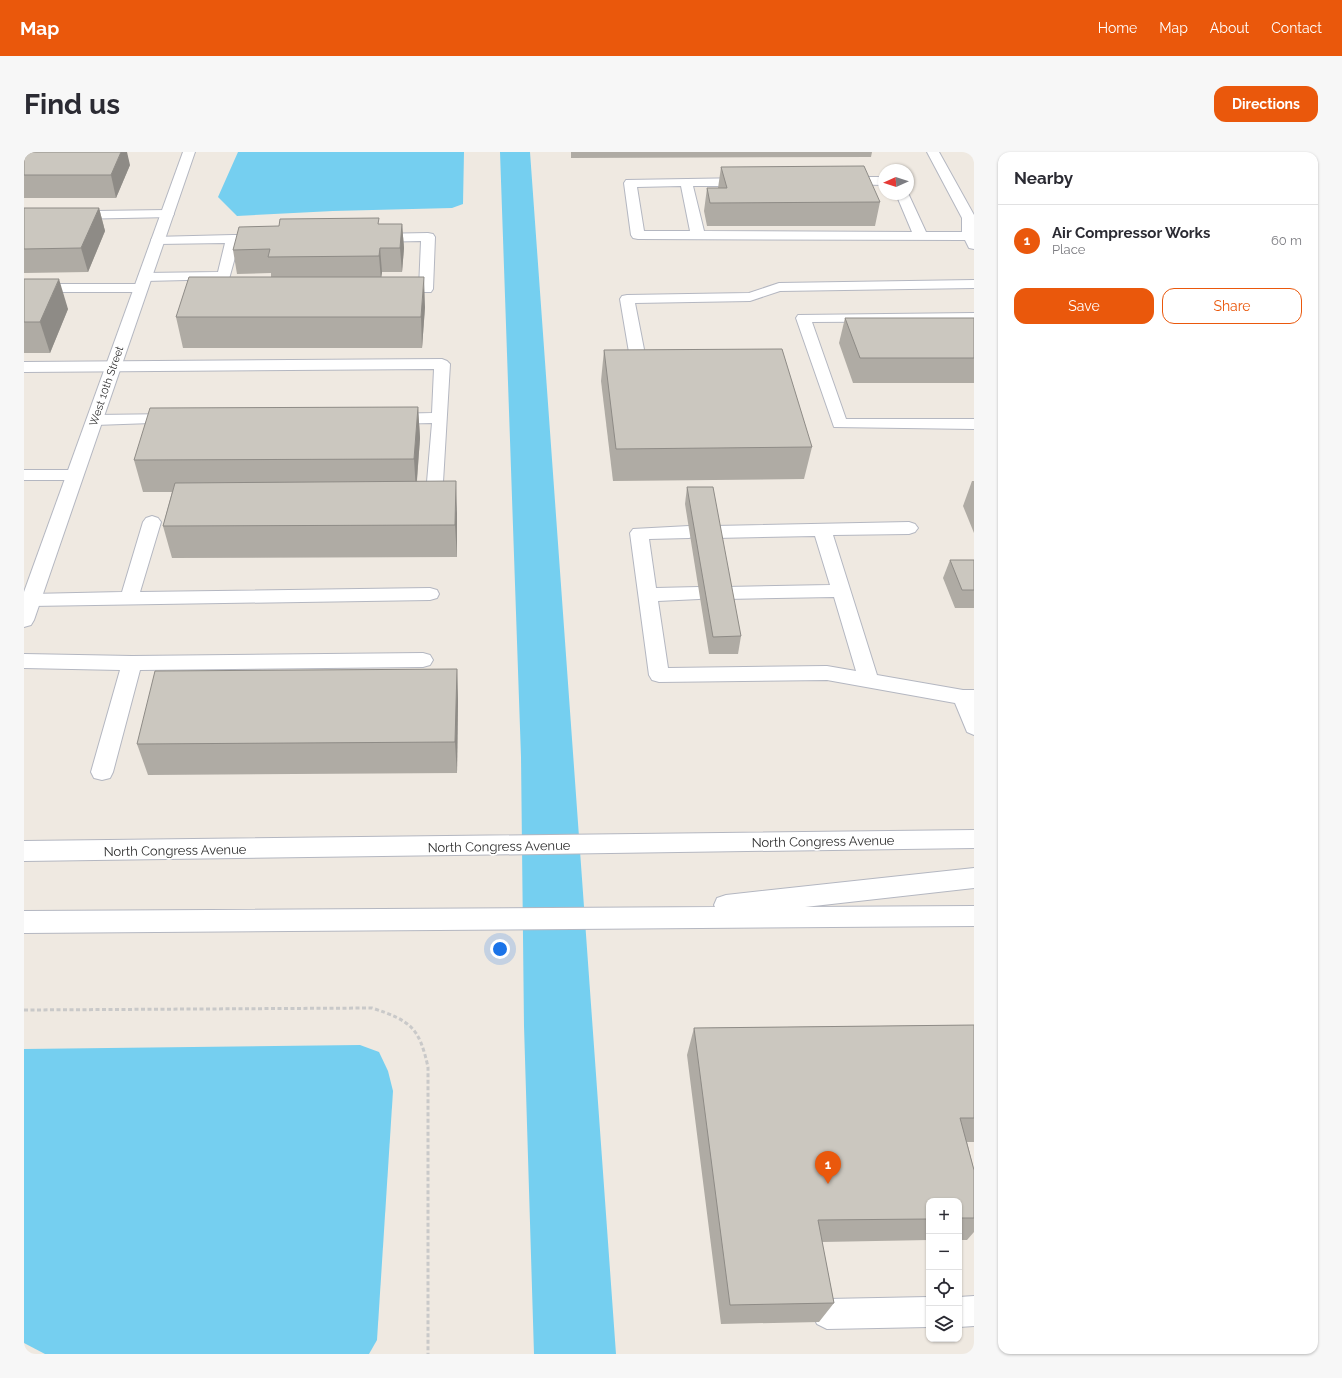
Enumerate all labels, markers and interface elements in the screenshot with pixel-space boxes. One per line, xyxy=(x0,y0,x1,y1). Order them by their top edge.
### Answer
text: Map xyxy=(20,17,59,39)
text: Home xyxy=(1098,20,1137,36)
text: Map xyxy=(1159,20,1188,36)
text: About xyxy=(1210,20,1249,36)
text: Contact xyxy=(1271,20,1322,36)
button: Directions xyxy=(1214,86,1318,122)
text: Find us xyxy=(24,88,120,121)
north arrow xyxy=(878,164,914,200)
text: Nearby xyxy=(1014,168,1073,188)
text: Air Compressor Works xyxy=(1052,224,1210,242)
text: 1 xyxy=(1024,233,1030,248)
text: 60 m xyxy=(1271,233,1302,248)
text: Place xyxy=(1052,242,1085,257)
button: Save xyxy=(1014,288,1154,324)
button: Share xyxy=(1162,288,1302,324)
street label: West 10th Street xyxy=(87,344,126,428)
street label: North Congress Avenue xyxy=(751,833,895,850)
street label: North Congress Avenue xyxy=(427,838,571,855)
street label: North Congress Avenue xyxy=(103,842,247,859)
your location xyxy=(490,939,510,959)
pin: 1 xyxy=(815,1151,841,1184)
map controls xyxy=(926,1198,962,1342)
button: + xyxy=(926,1198,962,1234)
button: − xyxy=(926,1234,962,1270)
button: locate xyxy=(926,1270,962,1306)
button: layers xyxy=(926,1306,962,1342)

